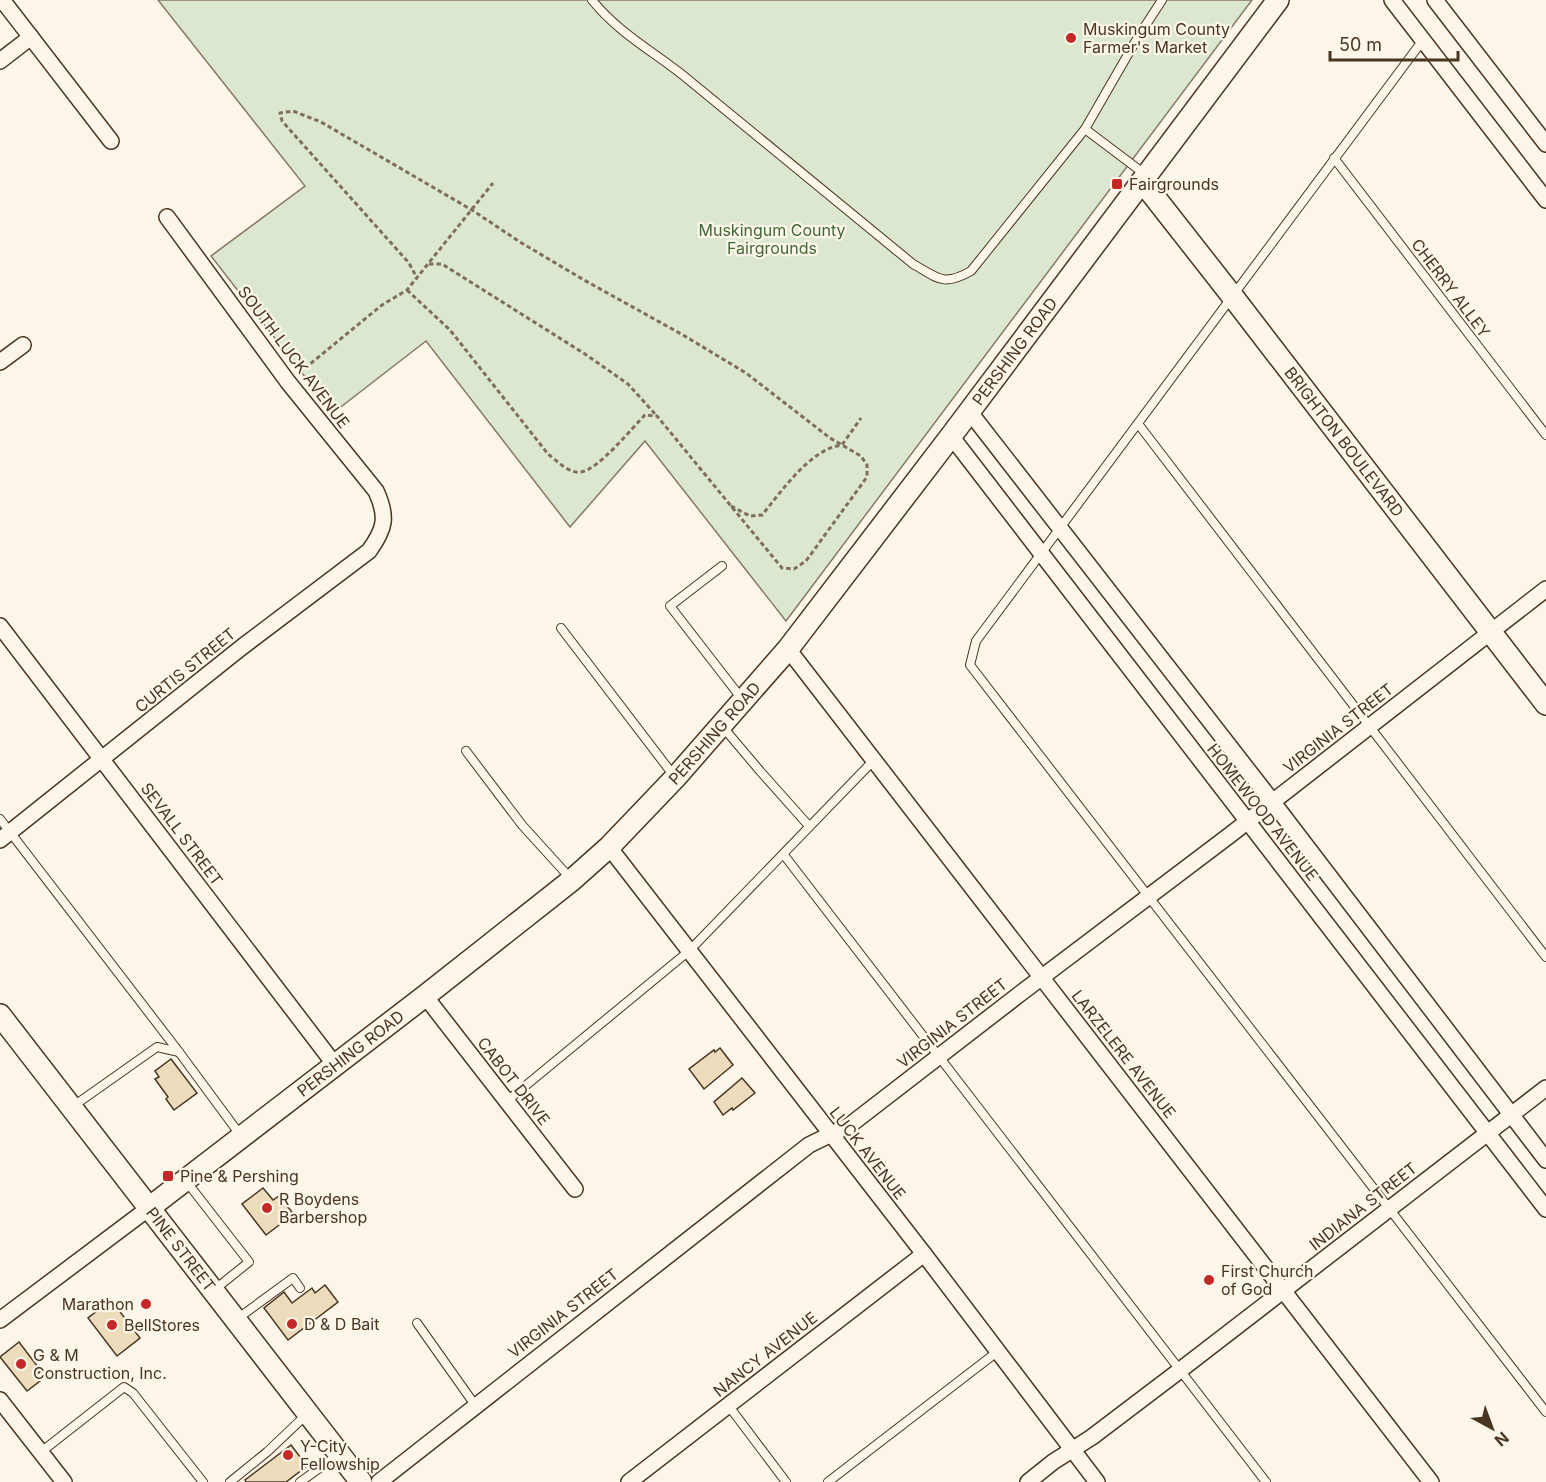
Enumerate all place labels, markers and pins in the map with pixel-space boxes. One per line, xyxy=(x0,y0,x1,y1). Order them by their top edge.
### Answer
place label: Muskingum County Farmer's Market xyxy=(1083,19,1230,57)
marker: Muskingum County Farmer's Market xyxy=(1064,31,1078,45)
place label: Fairgrounds xyxy=(1129,174,1219,194)
marker: Fairgrounds xyxy=(1110,177,1124,191)
place label: Pine & Pershing xyxy=(180,1166,299,1186)
marker: Pine & Pershing xyxy=(161,1169,175,1183)
place label: R Boydens Barbershop xyxy=(279,1189,367,1227)
marker: R Boydens Barbershop xyxy=(260,1201,274,1215)
place label: First Church of God xyxy=(1221,1261,1314,1299)
marker: First Church of God xyxy=(1202,1273,1216,1287)
place label: Marathon xyxy=(62,1294,134,1314)
marker: Marathon xyxy=(139,1297,153,1311)
place label: D & D Bait xyxy=(304,1314,379,1334)
place label: BellStores xyxy=(124,1315,200,1335)
marker: D & D Bait xyxy=(285,1317,299,1331)
marker: BellStores xyxy=(105,1318,119,1332)
place label: G & M Construction, Inc. xyxy=(33,1345,167,1383)
marker: G & M Construction, Inc. xyxy=(14,1357,28,1371)
place label: Y-City Fellowship xyxy=(300,1436,380,1474)
marker: Y-City Fellowship xyxy=(281,1448,295,1462)

